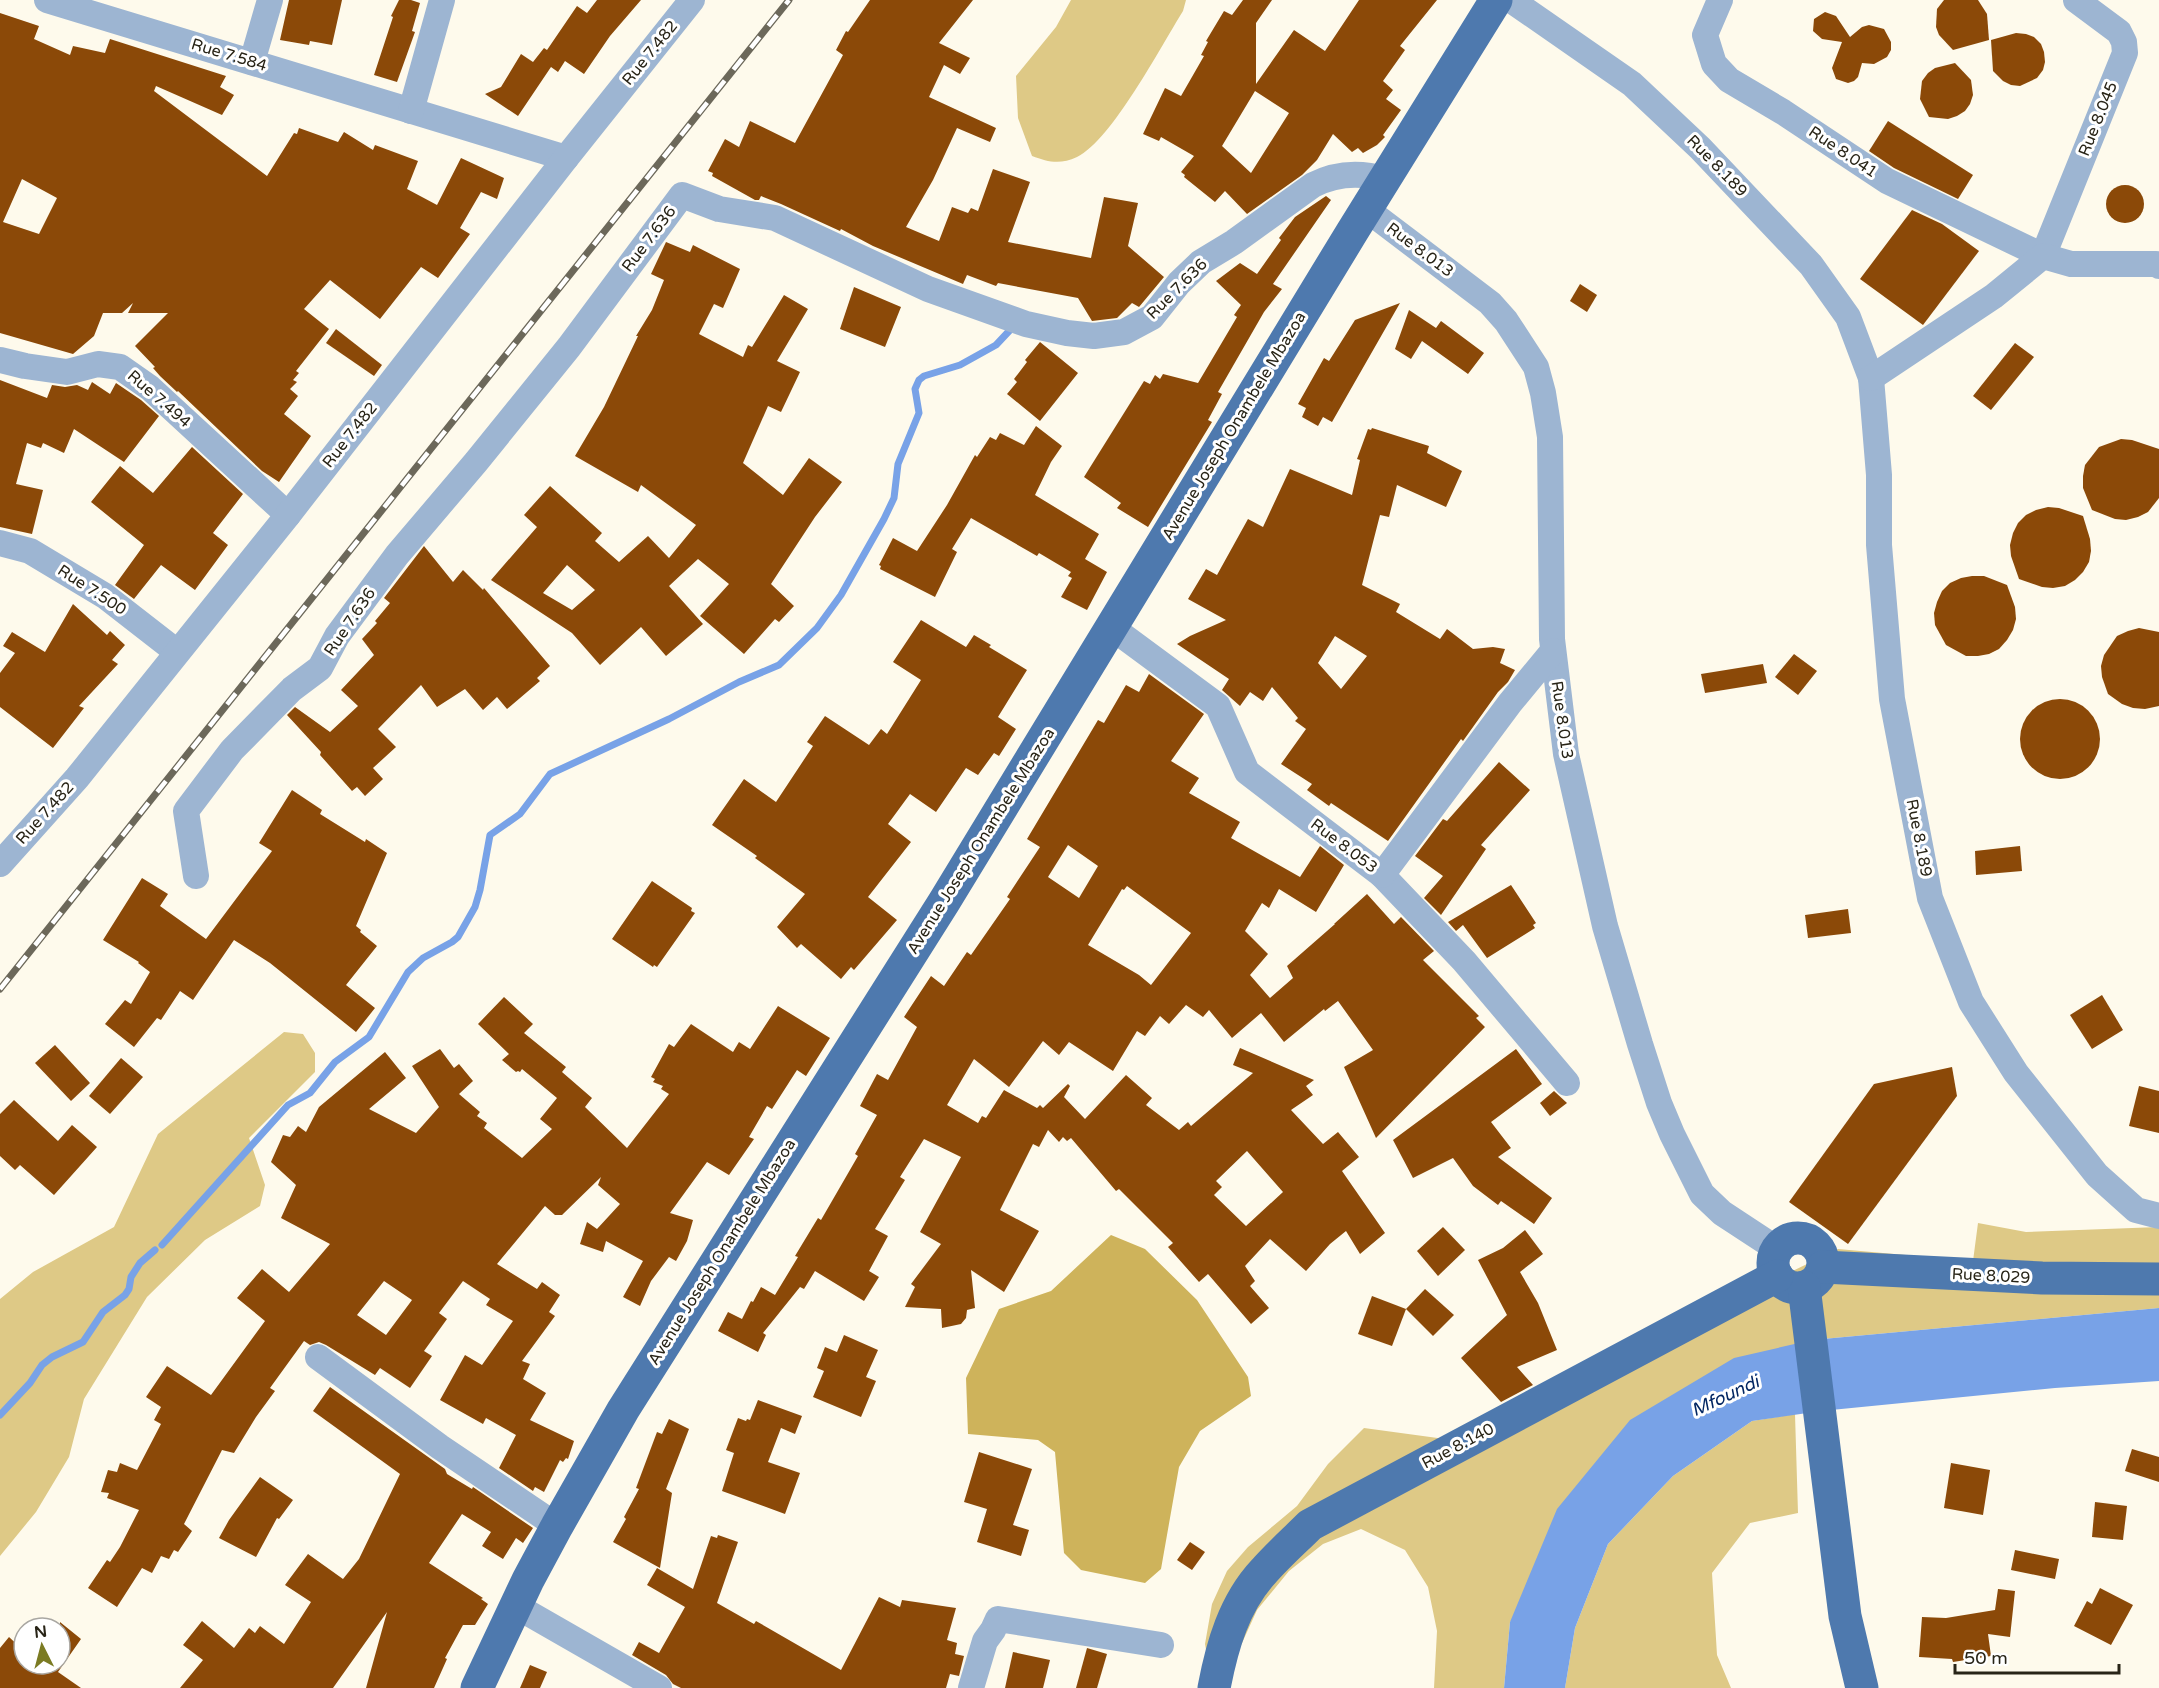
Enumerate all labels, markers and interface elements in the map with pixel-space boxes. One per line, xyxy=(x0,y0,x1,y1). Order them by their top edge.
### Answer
street label: Rue 7.482 xyxy=(618,17,682,89)
street label: Rue 7.584 xyxy=(189,34,269,76)
street label: Rue 8.045 xyxy=(2074,79,2122,159)
street label: Rue 8.041 xyxy=(1805,122,1881,182)
street label: Rue 8.189 xyxy=(1682,131,1752,201)
street label: Rue 7.636 xyxy=(618,202,680,276)
street label: Rue 8.013 xyxy=(1383,218,1457,282)
street label: Rue 7.636 xyxy=(1142,254,1212,324)
street label: Avenue Joseph Onambele Mbazoa xyxy=(1158,308,1310,544)
street label: Rue 7.494 xyxy=(123,366,195,432)
street label: Rue 7.482 xyxy=(318,398,382,472)
street label: Rue 7.500 xyxy=(54,560,130,620)
street label: Rue 7.636 xyxy=(320,584,380,660)
street label: Rue 8.013 xyxy=(1547,680,1577,760)
street label: Avenue Joseph Onambele Mbazoa xyxy=(903,724,1059,958)
street label: Rue 7.482 xyxy=(12,777,78,849)
street label: Rue 8.189 xyxy=(1902,797,1936,879)
street label: Rue 8.053 xyxy=(1307,814,1381,878)
street label: Avenue Joseph Onambele Mbazoa xyxy=(644,1135,800,1369)
street label: Rue 8.029 xyxy=(1951,1264,2031,1288)
water label: Mfoundi xyxy=(1688,1370,1765,1421)
street label: Rue 8.140 xyxy=(1419,1419,1497,1473)
north arrow xyxy=(12,1616,72,1676)
text: N xyxy=(33,1621,48,1643)
scale bar xyxy=(1955,1637,2118,1675)
text: 50 m xyxy=(1964,1647,2008,1669)

